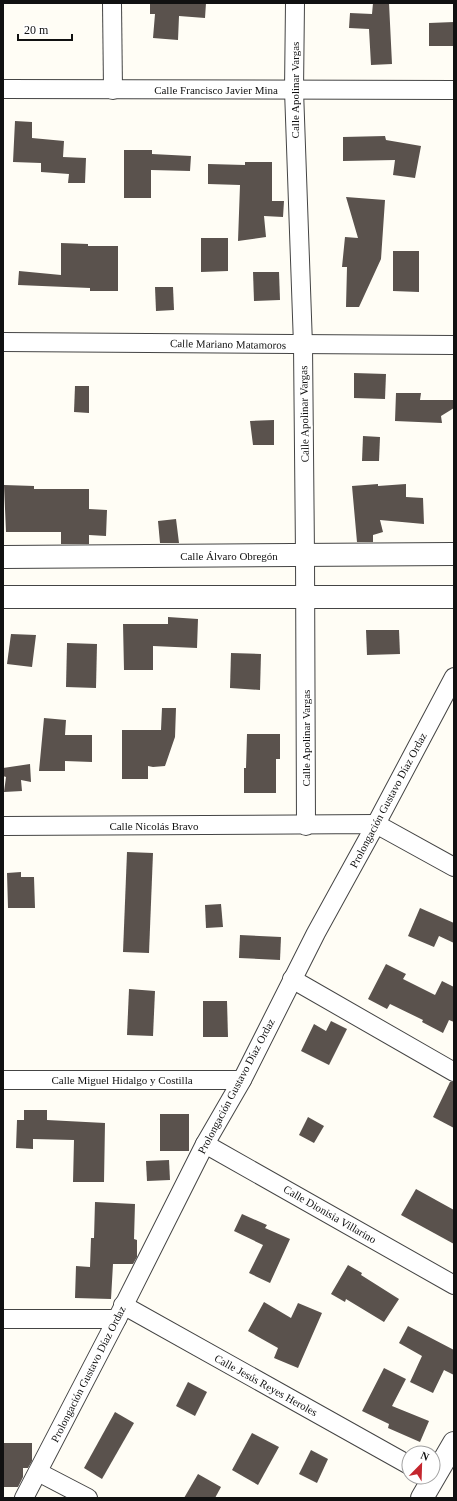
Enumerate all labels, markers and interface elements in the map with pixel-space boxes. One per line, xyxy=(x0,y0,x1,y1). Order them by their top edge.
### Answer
scale bar xyxy=(18,16,72,42)
text: 20 m xyxy=(24,23,49,37)
street label: Calle Apolinar Vargas xyxy=(289,42,301,138)
street label: Calle Francisco Javier Mina xyxy=(154,84,278,96)
street label: Calle Mariano Matamoros xyxy=(170,337,286,351)
street label: Calle Apolinar Vargas xyxy=(297,366,311,462)
street label: Calle Álvaro Obregón xyxy=(180,550,278,562)
street label: Calle Apolinar Vargas xyxy=(300,690,312,786)
street label: Prolongación Gustavo Díaz Ordaz xyxy=(347,730,429,870)
street label: Calle Nicolás Bravo xyxy=(109,820,199,832)
street label: Prolongación Gustavo Díaz Ordaz xyxy=(195,1016,277,1156)
street label: Calle Miguel Hidalgo y Costilla xyxy=(51,1074,193,1086)
street label: Calle Dionisia Villarino xyxy=(282,1183,379,1246)
street label: Prolongación Gustavo Díaz Ordaz xyxy=(48,1304,128,1444)
street label: Calle Jesús Reyes Heroles xyxy=(212,1352,320,1418)
north arrow xyxy=(401,1445,441,1485)
text: N xyxy=(419,1449,431,1463)

